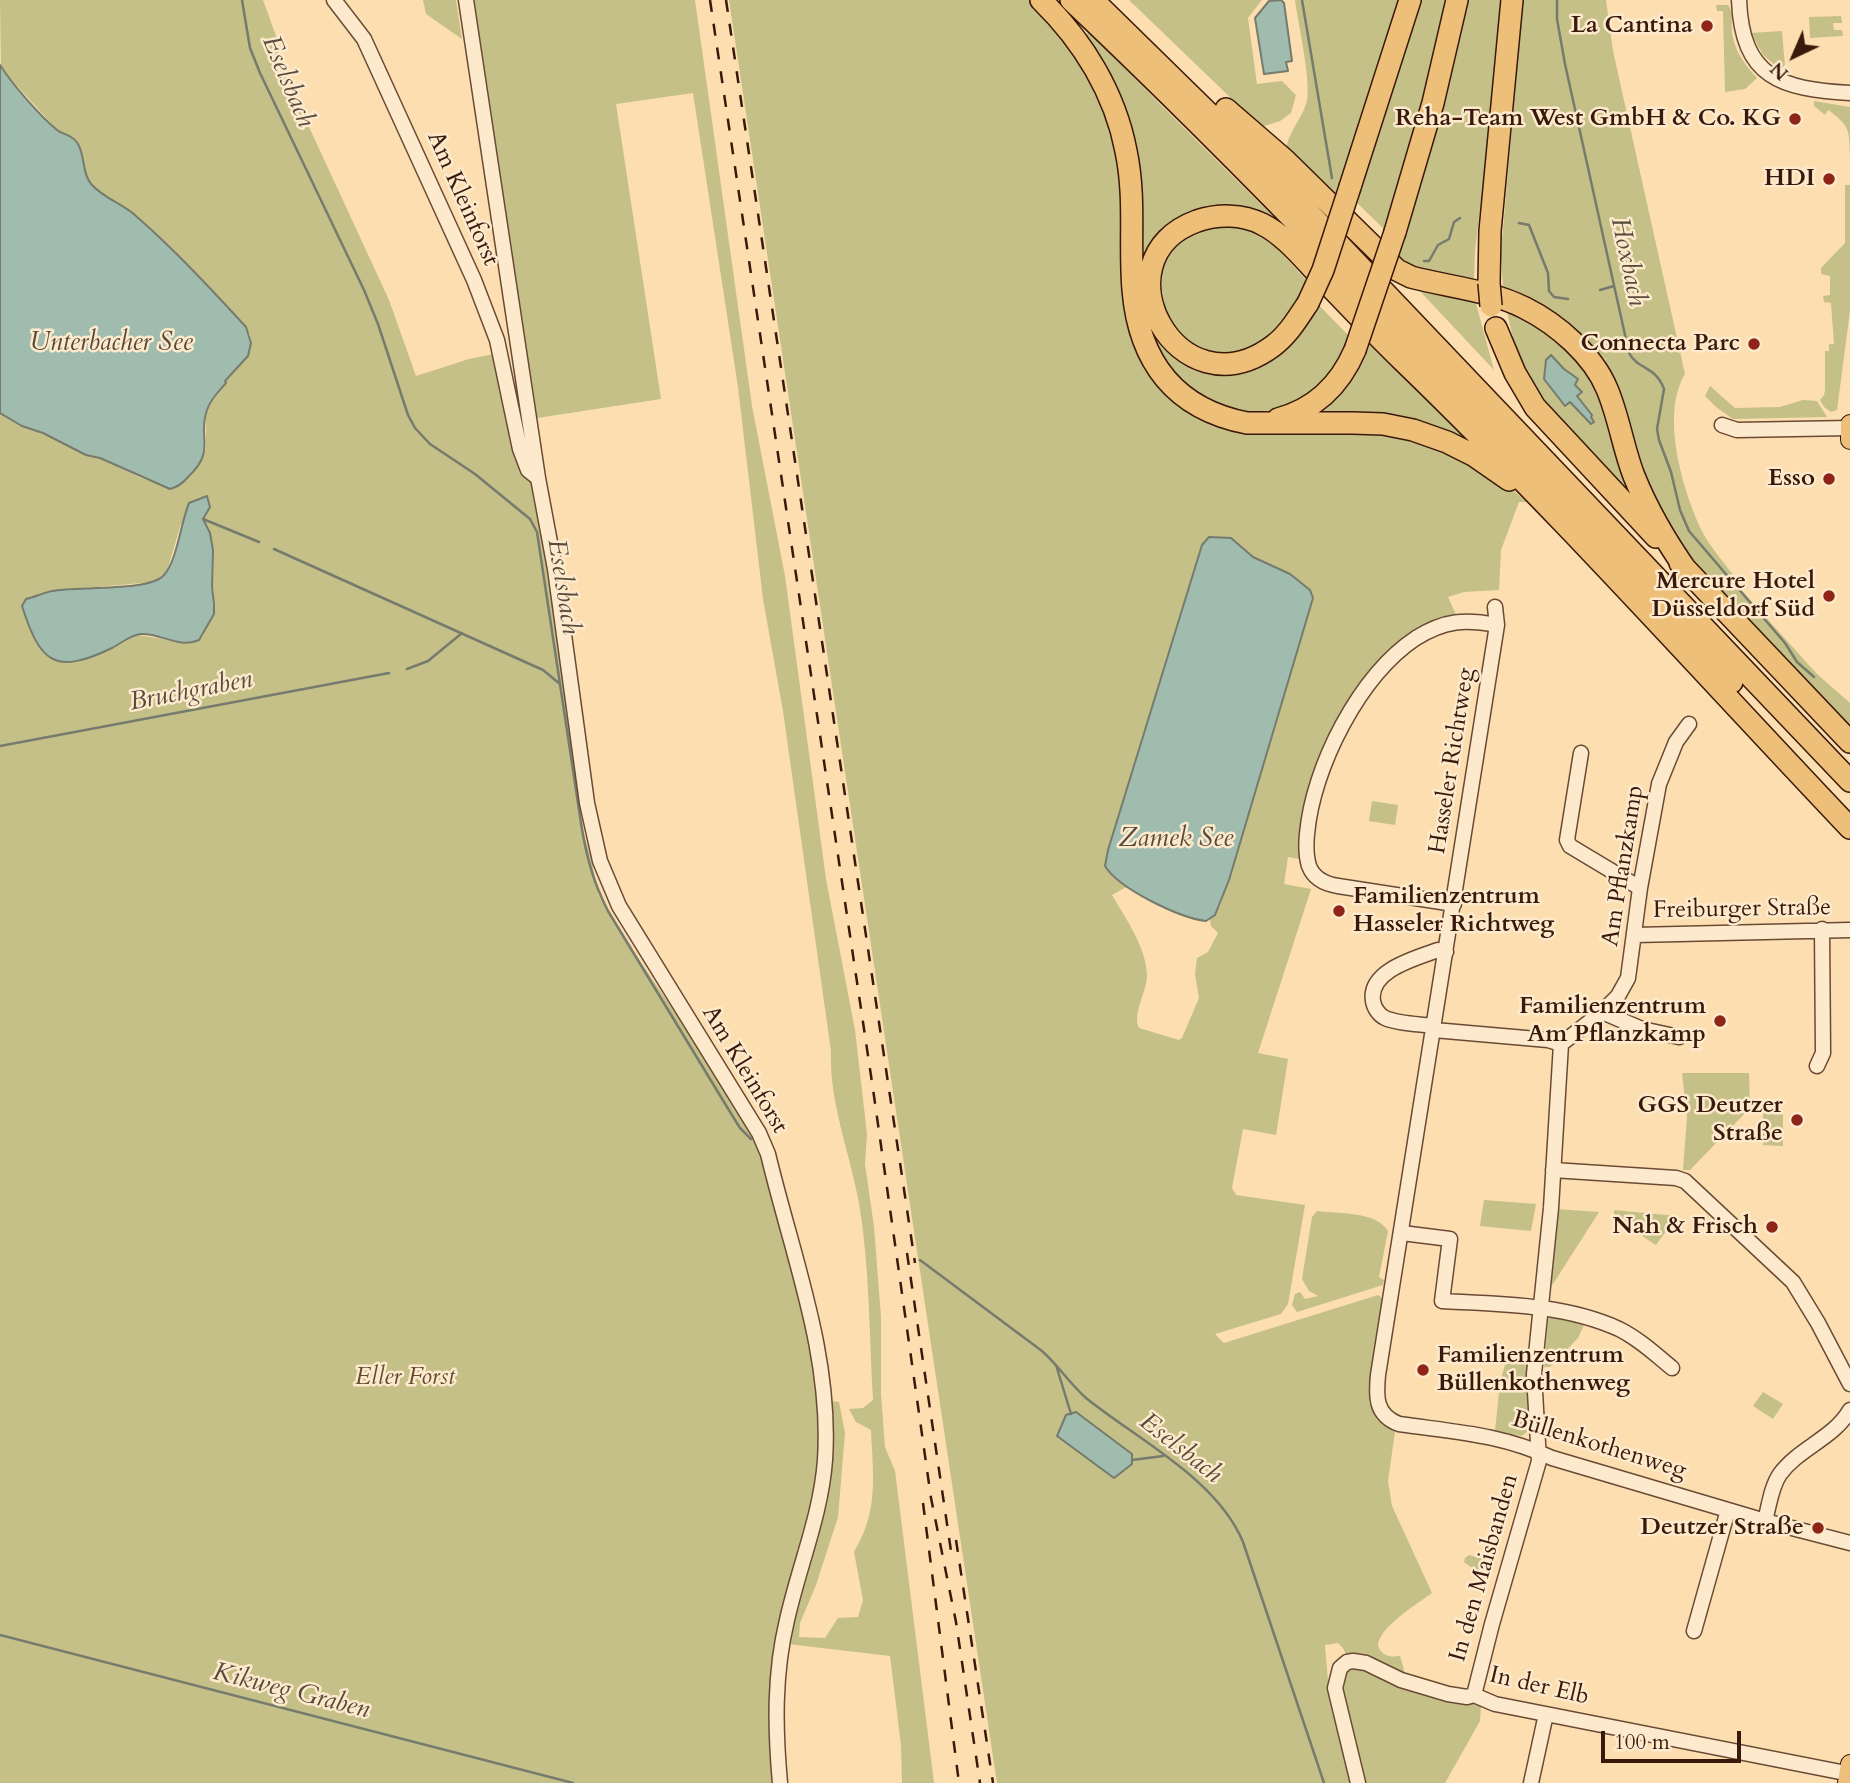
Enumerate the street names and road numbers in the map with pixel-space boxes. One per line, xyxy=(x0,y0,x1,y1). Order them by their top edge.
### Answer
street label: Am Kleinforst xyxy=(420,127,504,271)
street label: Hasseler Richtweg xyxy=(1424,666,1482,856)
street label: Am Pflanzkamp xyxy=(1597,783,1651,949)
street label: Freiburger Straße xyxy=(1653,894,1831,926)
street label: Am Kleinforst xyxy=(695,1001,793,1139)
street label: Büllenkothenweg xyxy=(1508,1406,1690,1486)
street label: In den Maisbanden xyxy=(1444,1471,1526,1665)
street label: In der Elb xyxy=(1487,1662,1591,1712)

